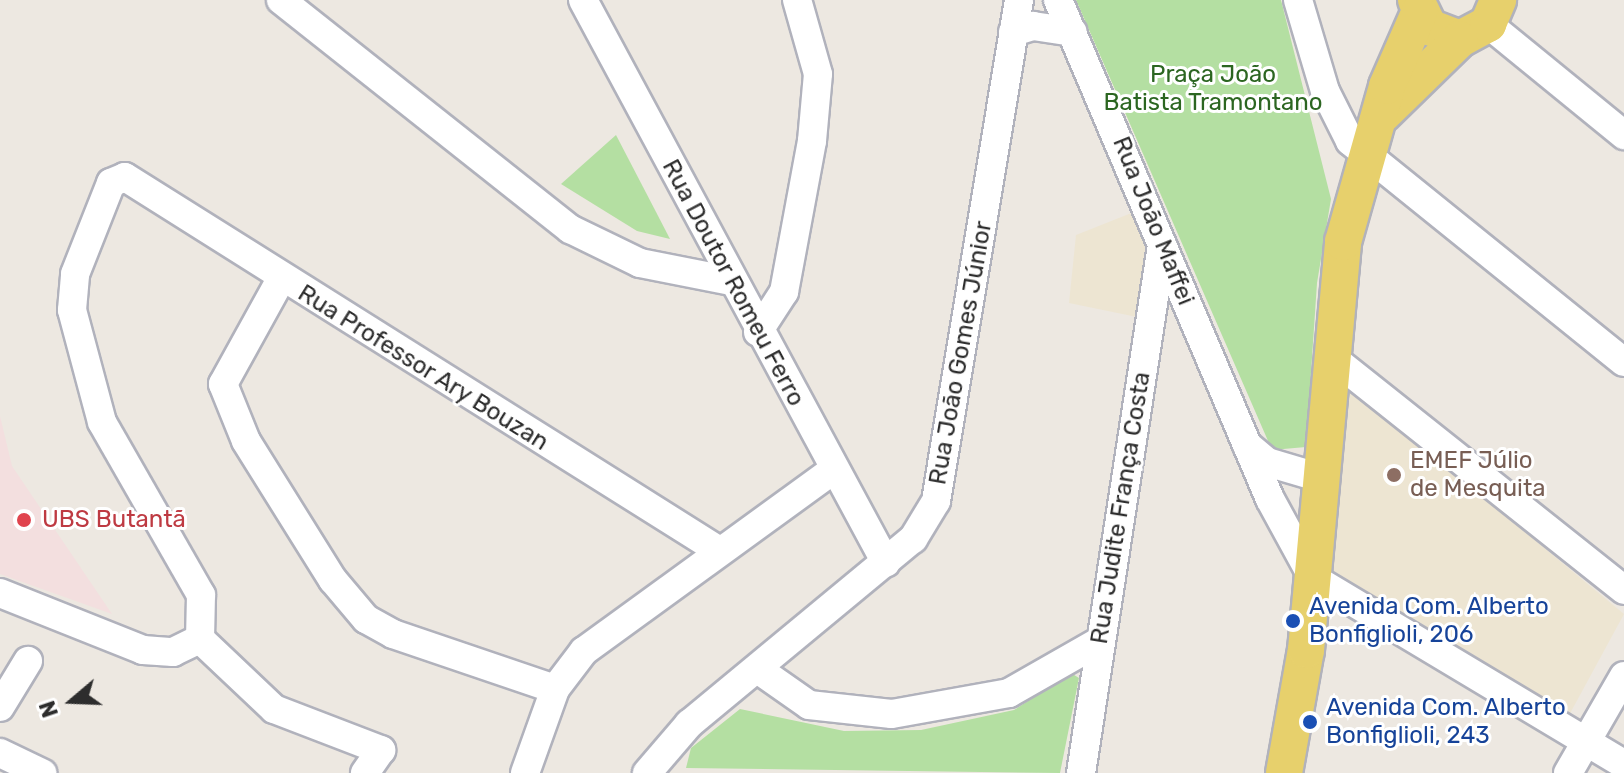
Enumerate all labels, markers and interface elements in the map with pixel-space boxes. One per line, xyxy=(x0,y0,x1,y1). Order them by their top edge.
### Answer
park label: Praça João Batista Tramontano xyxy=(1103,61,1323,117)
street label: Rua João Maffei xyxy=(1106,133,1200,309)
street label: Rua Doutor Romeu Ferro xyxy=(656,155,810,411)
street label: Rua João Gomes Júnior xyxy=(924,219,998,487)
street label: Rua Professor Ary Bouzan xyxy=(292,279,554,457)
street label: Rua Judite França Costa xyxy=(1085,370,1157,646)
place label: EMEF Júlio de Mesquita xyxy=(1410,447,1546,503)
marker: EMEF Júlio de Mesquita xyxy=(1385,466,1403,484)
place label: UBS Butantã xyxy=(42,506,186,534)
marker: UBS Butantã xyxy=(13,509,35,531)
place label: Avenida Com. Alberto Bonfiglioli, 206 xyxy=(1309,593,1549,649)
marker: Avenida Com. Alberto Bonfiglioli, 206 xyxy=(1284,612,1302,630)
north arrow xyxy=(32,661,112,741)
place label: Avenida Com. Alberto Bonfiglioli, 243 xyxy=(1326,694,1566,750)
text: N xyxy=(33,697,64,721)
marker: Avenida Com. Alberto Bonfiglioli, 243 xyxy=(1301,713,1319,731)

